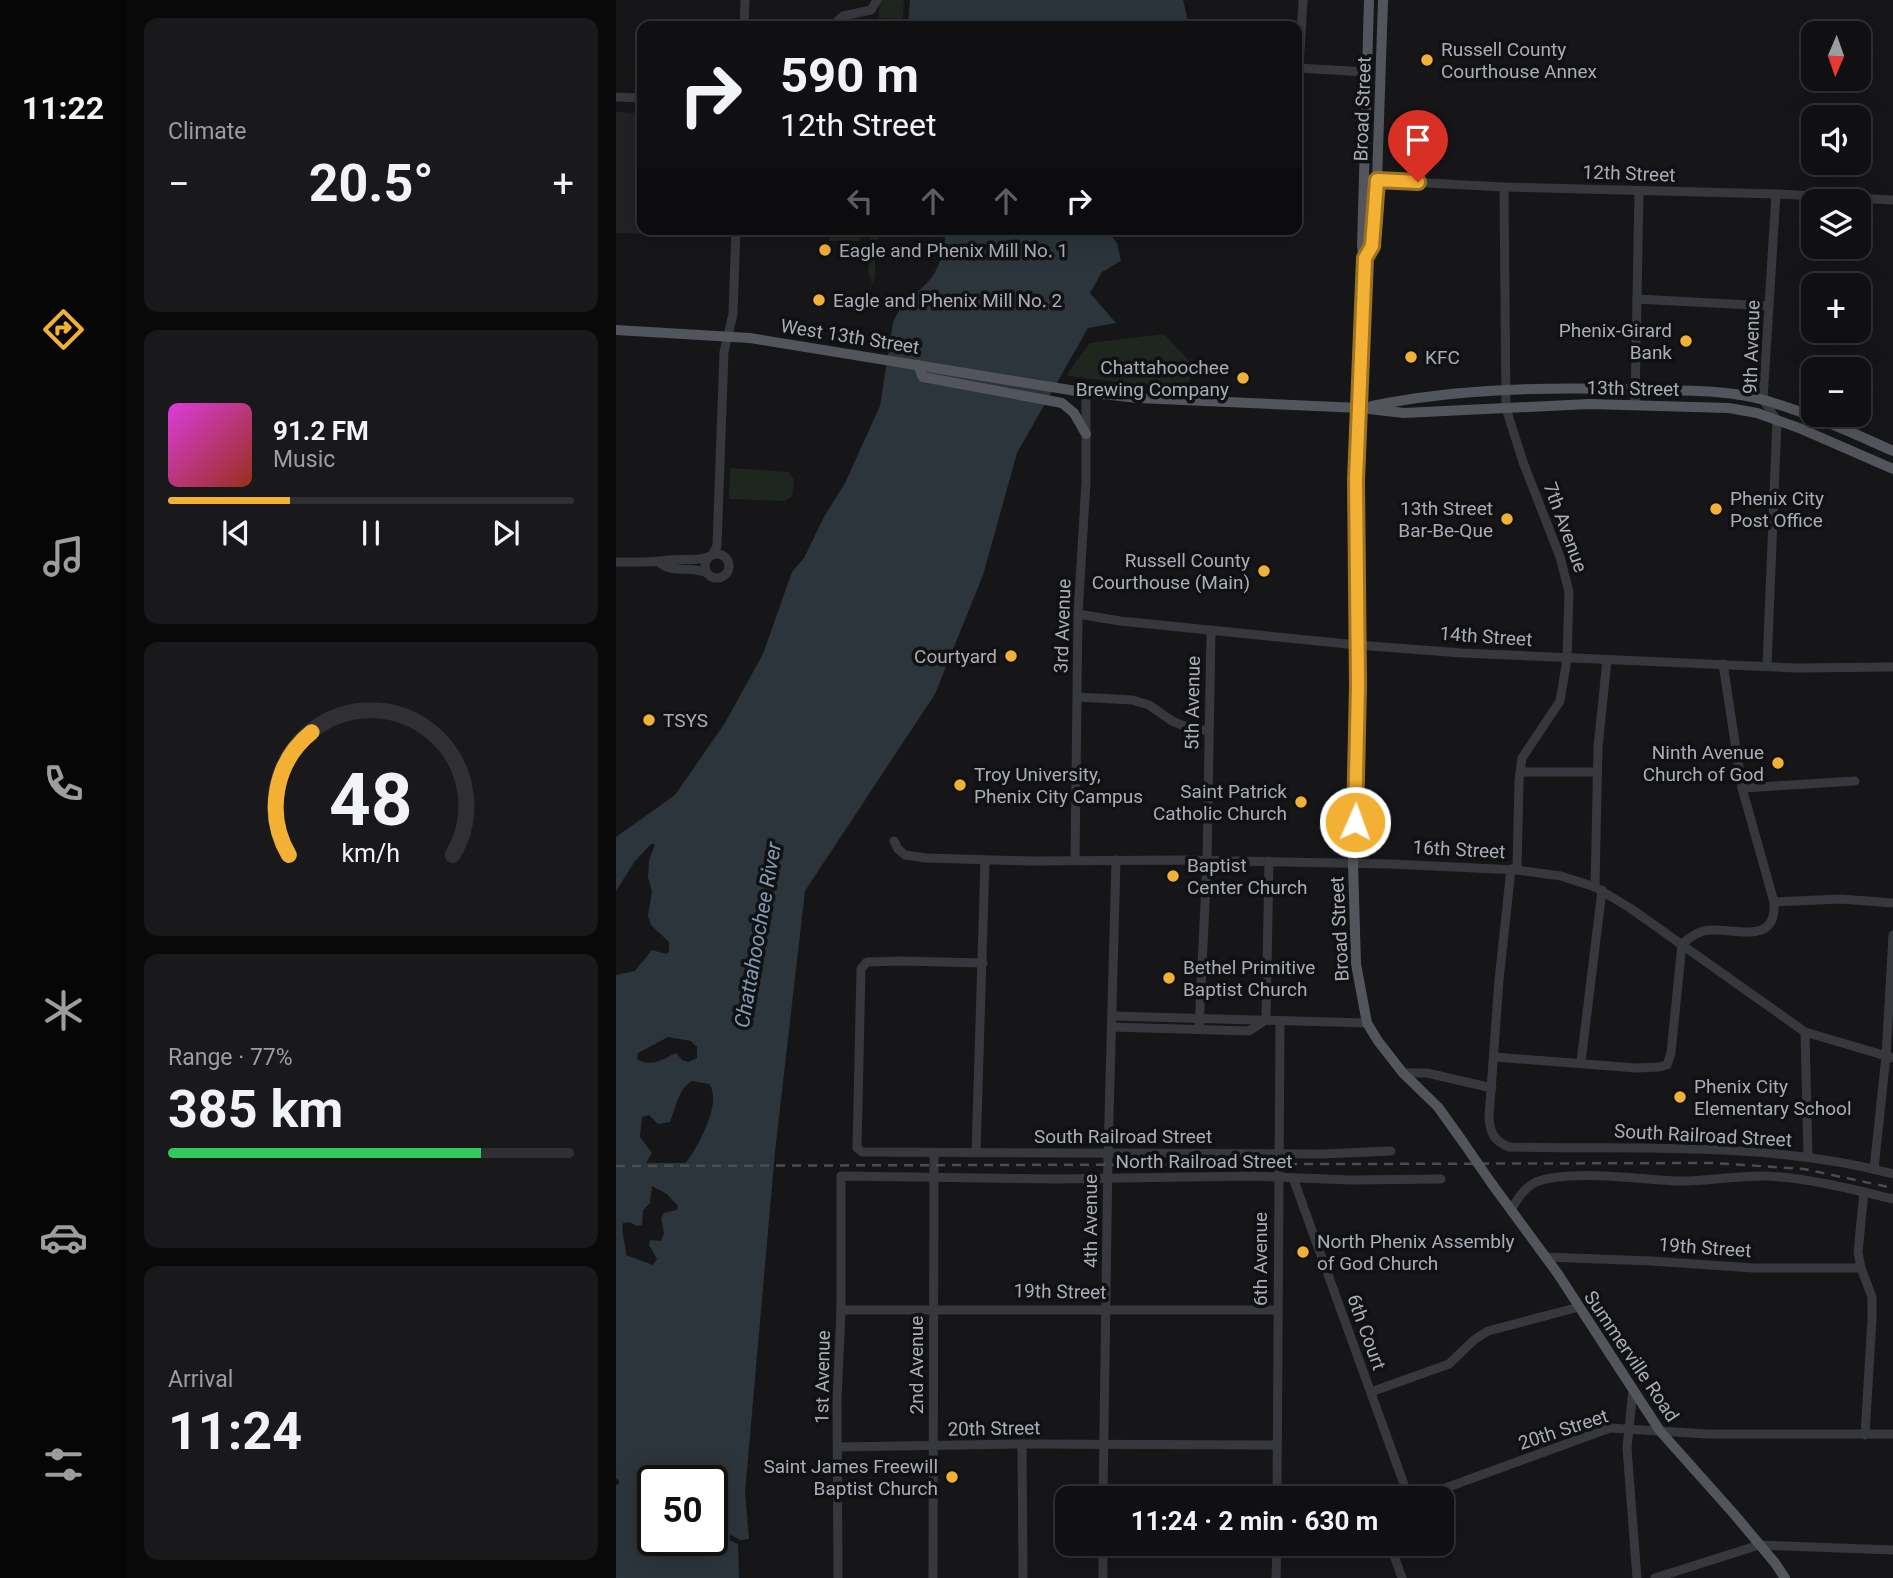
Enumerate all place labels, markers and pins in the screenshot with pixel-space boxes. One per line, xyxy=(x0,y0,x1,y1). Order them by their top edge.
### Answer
place label: Russell County Courthouse Annex xyxy=(1441,38,1598,83)
marker: Russell County Courthouse Annex xyxy=(1419,52,1435,68)
pin xyxy=(1388,110,1448,182)
place label: Eagle and Phenix Mill No. 1 xyxy=(839,239,1068,262)
marker: Eagle and Phenix Mill No. 1 xyxy=(817,242,833,258)
place label: Eagle and Phenix Mill No. 2 xyxy=(833,289,1062,312)
marker: Eagle and Phenix Mill No. 2 xyxy=(811,292,827,308)
place label: Phenix-Girard Bank xyxy=(1559,319,1672,364)
marker: Phenix-Girard Bank xyxy=(1678,333,1694,349)
place label: KFC xyxy=(1425,346,1460,369)
marker: KFC xyxy=(1403,349,1419,365)
place label: Chattahoochee Brewing Company xyxy=(1076,356,1229,401)
marker: Chattahoochee Brewing Company xyxy=(1235,370,1251,386)
place label: Phenix City Post Office xyxy=(1730,487,1824,532)
place label: 13th Street Bar-Be-Que xyxy=(1398,497,1493,542)
marker: Phenix City Post Office xyxy=(1708,501,1724,517)
marker: 13th Street Bar-Be-Que xyxy=(1499,511,1515,527)
place label: Russell County Courthouse (Main) xyxy=(1092,549,1250,594)
marker: Russell County Courthouse (Main) xyxy=(1256,563,1272,579)
place label: Courtyard xyxy=(914,645,997,668)
marker: Courtyard xyxy=(1003,648,1019,664)
place label: TSYS xyxy=(663,709,708,732)
marker: TSYS xyxy=(641,712,657,728)
place label: Ninth Avenue Church of God xyxy=(1643,741,1764,786)
marker: Ninth Avenue Church of God xyxy=(1770,755,1786,771)
place label: Troy University, Phenix City Campus xyxy=(974,763,1143,808)
marker: Troy University, Phenix City Campus xyxy=(952,777,968,793)
place label: Saint Patrick Catholic Church xyxy=(1153,780,1287,825)
marker: Saint Patrick Catholic Church xyxy=(1293,794,1309,810)
place label: Baptist Center Church xyxy=(1187,854,1307,899)
marker: Baptist Center Church xyxy=(1165,868,1181,884)
place label: Bethel Primitive Baptist Church xyxy=(1183,956,1315,1001)
marker: Bethel Primitive Baptist Church xyxy=(1161,970,1177,986)
place label: Phenix City Elementary School xyxy=(1694,1075,1852,1120)
marker: Phenix City Elementary School xyxy=(1672,1089,1688,1105)
place label: North Phenix Assembly of God Church xyxy=(1317,1230,1515,1275)
marker: North Phenix Assembly of God Church xyxy=(1295,1244,1311,1260)
place label: Saint James Freewill Baptist Church xyxy=(763,1455,938,1500)
marker: Saint James Freewill Baptist Church xyxy=(944,1469,960,1485)

